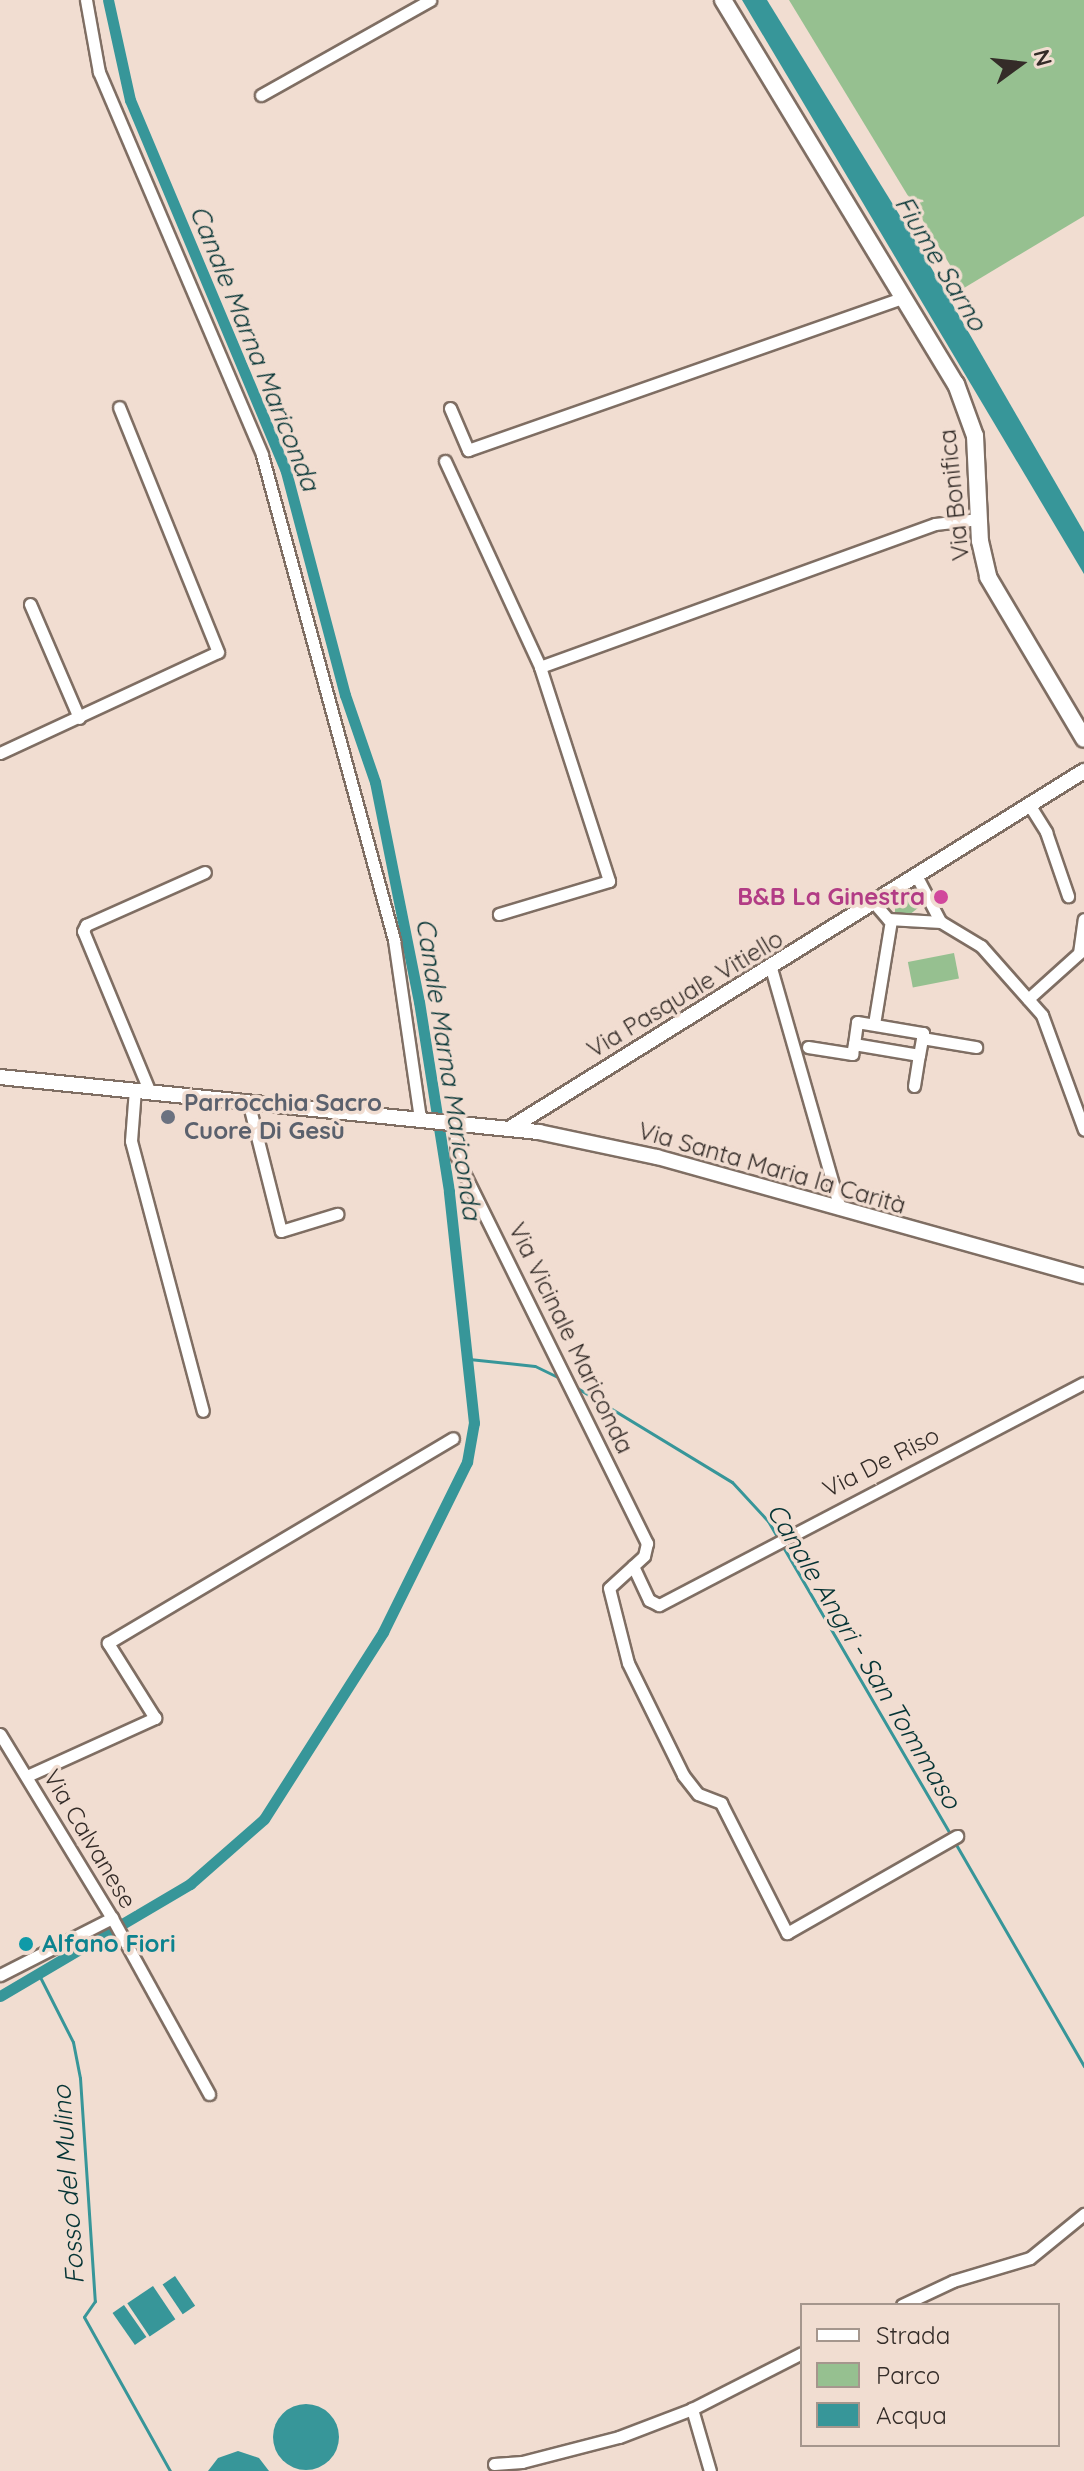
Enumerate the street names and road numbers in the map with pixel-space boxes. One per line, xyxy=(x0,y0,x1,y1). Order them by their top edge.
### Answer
street label: Via Bonifica xyxy=(933,428,975,562)
street label: Via Pasquale Vitiello xyxy=(582,924,788,1064)
street label: Via Santa Maria la Carità xyxy=(635,1116,909,1220)
street label: Via Vicinale Mariconda xyxy=(503,1218,639,1458)
street label: Via De Riso xyxy=(818,1420,944,1504)
street label: Via Calvanese xyxy=(37,1764,143,1914)

